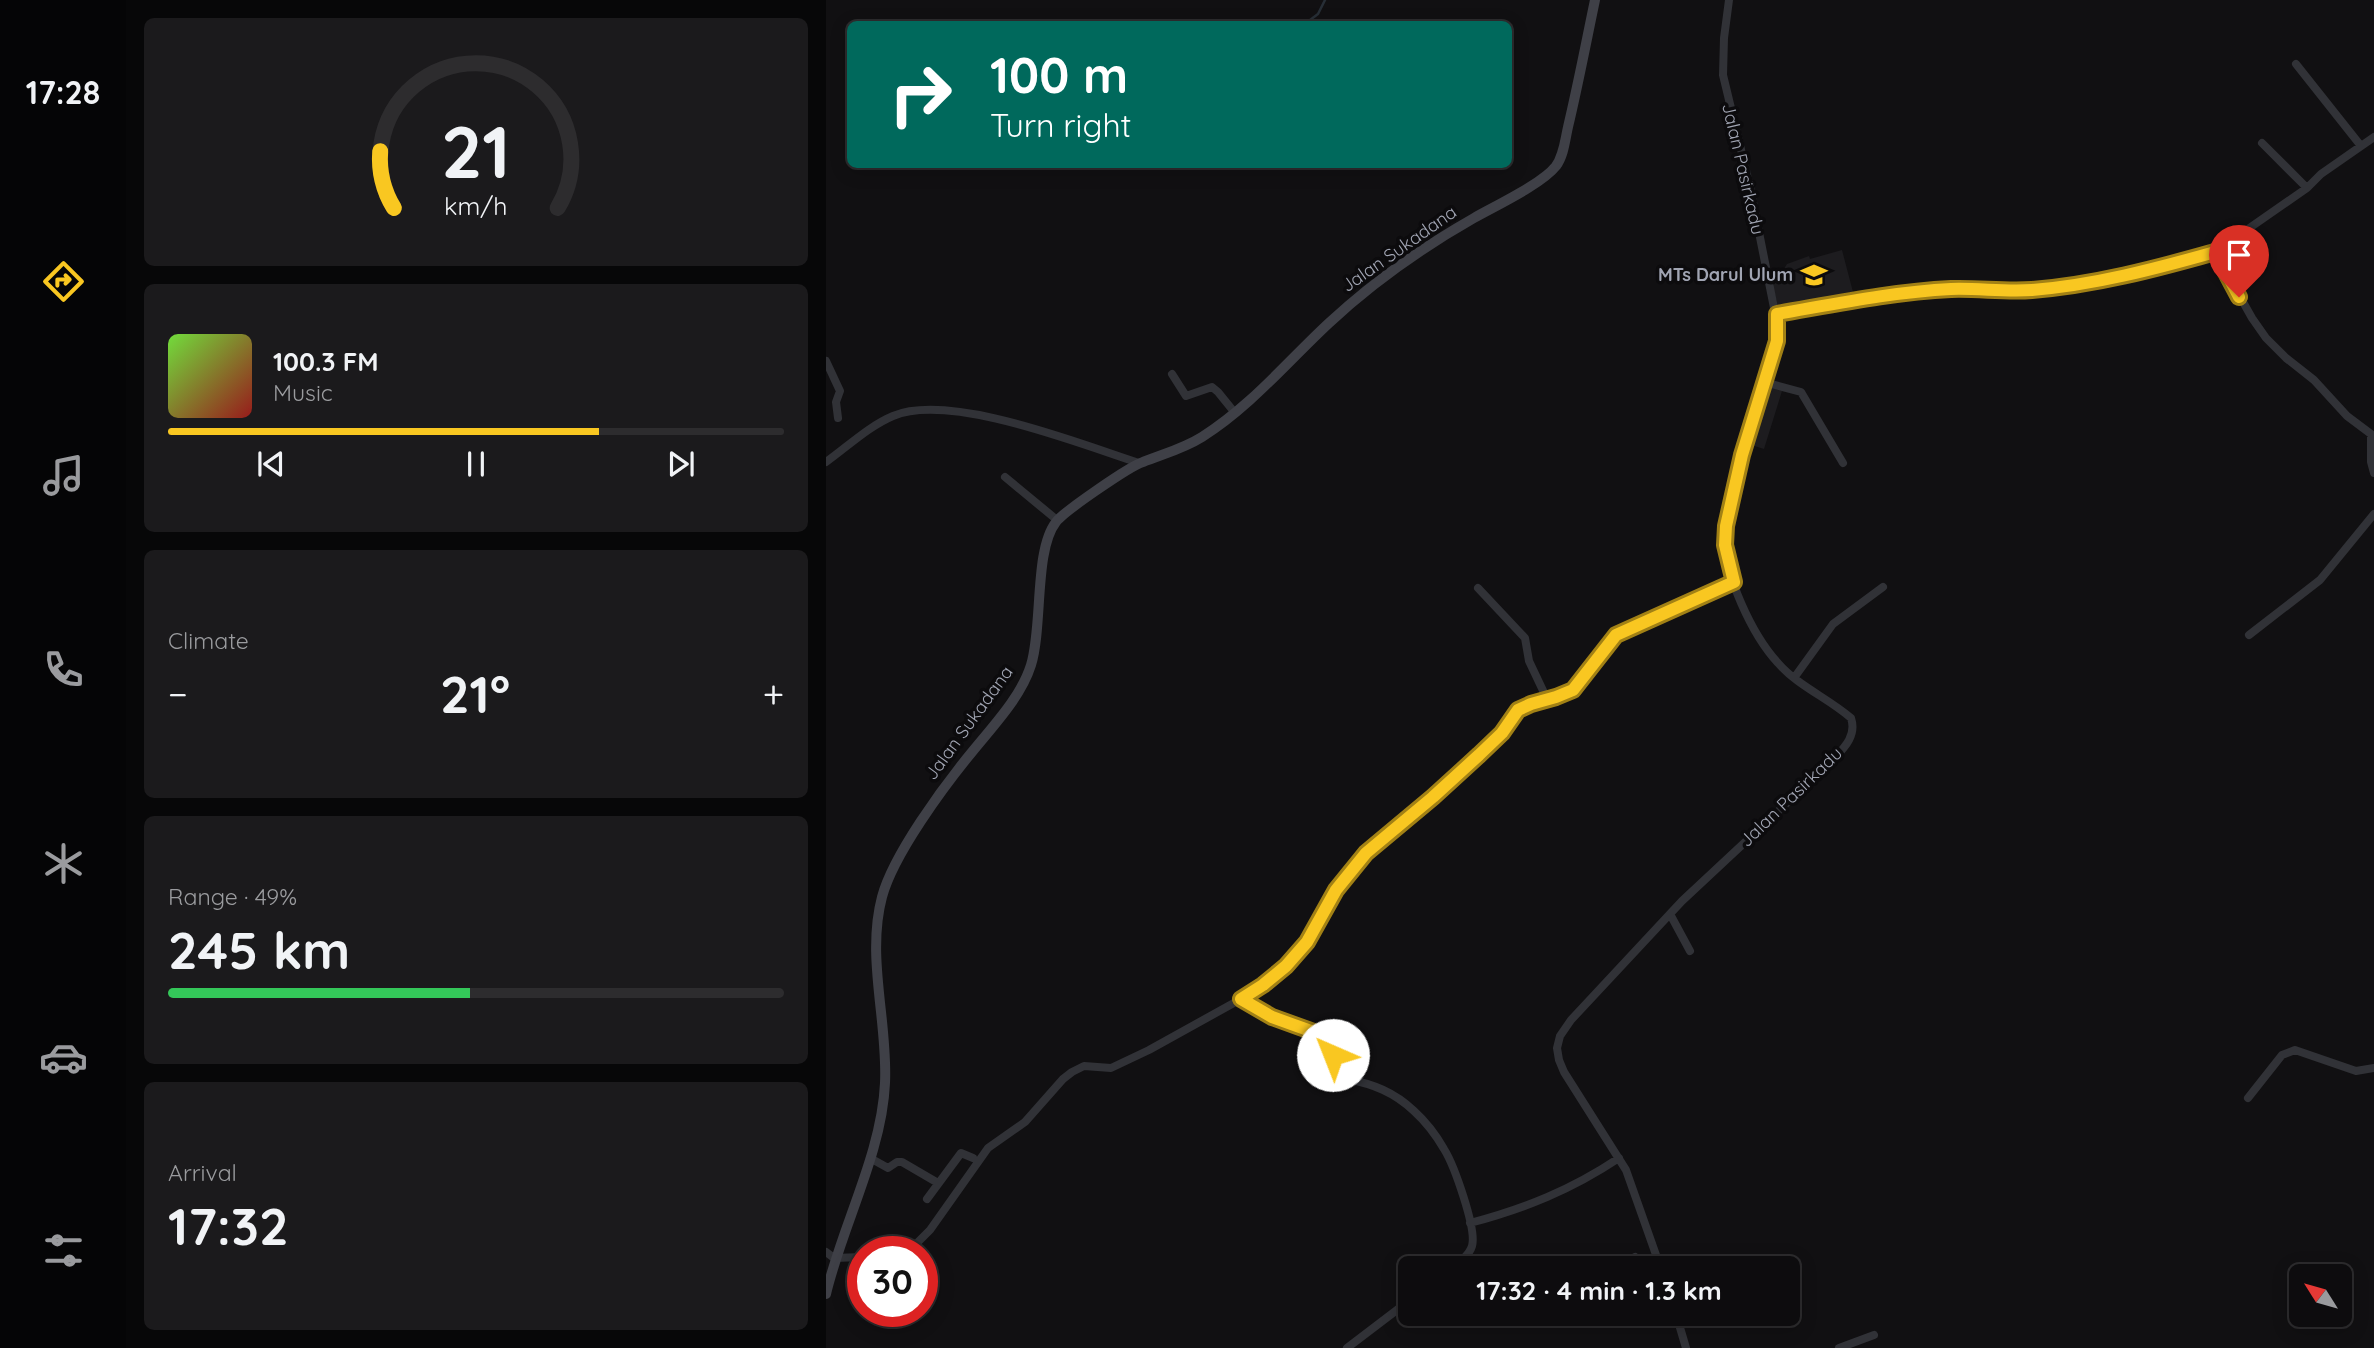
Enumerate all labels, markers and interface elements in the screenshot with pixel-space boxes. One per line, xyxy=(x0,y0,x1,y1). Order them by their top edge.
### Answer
text: 100 m xyxy=(990,44,1128,105)
icon: right xyxy=(875,49,966,140)
text: 17:28 xyxy=(26,72,100,112)
street label: Jalan Pasirkadu xyxy=(1717,101,1770,237)
text: 21 xyxy=(441,105,511,196)
text: Turn right xyxy=(990,105,1131,145)
text: km/h xyxy=(444,190,508,221)
street label: Jalan Sukadana xyxy=(1337,200,1461,297)
pin xyxy=(2209,225,2269,297)
icon: arrive xyxy=(2220,236,2258,274)
icon: directions xyxy=(39,257,88,306)
school or university icon: MTs Darul Ulum xyxy=(1799,260,1829,290)
place label: MTs Darul Ulum xyxy=(1658,263,1793,286)
text: 100.3 FM xyxy=(273,345,379,378)
text: Music xyxy=(273,378,333,407)
icon: previous xyxy=(252,445,290,483)
icon: pause xyxy=(457,445,495,483)
icon: next xyxy=(662,445,700,483)
icon: music xyxy=(39,451,88,500)
text: Climate xyxy=(168,626,249,655)
icon: phone xyxy=(39,645,88,694)
text: 21° xyxy=(440,661,510,726)
street label: Jalan Sukadana xyxy=(919,661,1018,784)
text: − xyxy=(168,670,188,718)
text: + xyxy=(763,670,784,718)
street label: Jalan Pasirkadu xyxy=(1734,742,1847,852)
icon: climate xyxy=(39,839,88,888)
text: Range · 49% xyxy=(168,882,297,911)
text: 245 km xyxy=(168,917,350,982)
position arrow xyxy=(1296,1018,1370,1092)
icon: car xyxy=(39,1033,88,1082)
text: Arrival xyxy=(168,1158,237,1187)
text: 17:32 xyxy=(168,1193,288,1258)
icon: filters xyxy=(39,1226,88,1275)
speed limit sign: 30 xyxy=(847,1236,938,1327)
north arrow xyxy=(2289,1264,2352,1326)
map controls xyxy=(2289,1264,2352,1327)
text: 17:32 · 4 min · 1.3 km xyxy=(1476,1274,1722,1307)

